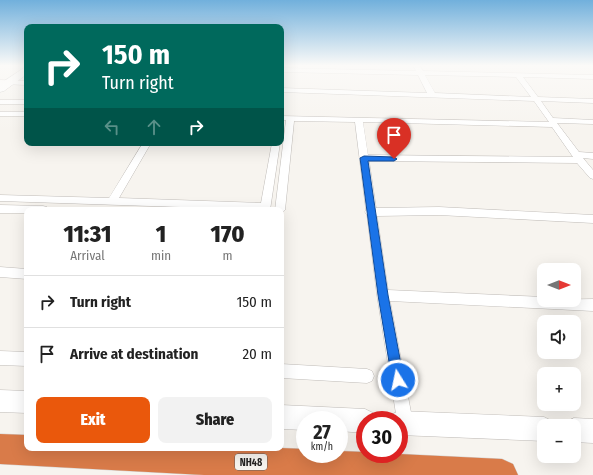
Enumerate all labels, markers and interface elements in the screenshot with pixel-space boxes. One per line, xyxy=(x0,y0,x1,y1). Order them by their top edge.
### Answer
text: 150 m xyxy=(102,38,170,71)
icon: right xyxy=(36,40,88,92)
text: Turn right xyxy=(102,72,174,94)
icon: left xyxy=(101,116,123,138)
icon: ahead xyxy=(143,116,165,138)
icon: right xyxy=(185,116,207,138)
pin xyxy=(377,118,411,159)
icon: arrive xyxy=(383,124,405,146)
text: 11:31 xyxy=(64,220,111,248)
text: 1 xyxy=(156,220,166,248)
text: 170 xyxy=(211,220,244,248)
text: Arrival xyxy=(70,248,105,263)
text: min xyxy=(151,248,171,263)
text: m xyxy=(223,248,233,263)
north arrow xyxy=(537,263,581,307)
map controls xyxy=(537,263,581,463)
icon: right xyxy=(36,291,58,313)
text: Turn right xyxy=(70,293,131,311)
text: 150 m xyxy=(236,293,272,311)
button: sound xyxy=(537,315,581,359)
icon: arrive xyxy=(36,343,58,365)
text: Arrive at destination xyxy=(70,345,198,363)
text: 20 m xyxy=(243,345,272,363)
position arrow xyxy=(377,359,419,401)
button: + xyxy=(537,367,581,411)
button: Exit xyxy=(36,397,150,443)
button: Share xyxy=(158,397,272,443)
speed limit sign: 30 xyxy=(356,411,408,463)
button: − xyxy=(537,419,581,463)
text: 27 xyxy=(313,420,331,444)
text: km/h xyxy=(311,441,333,453)
road number: NH48 xyxy=(235,454,267,470)

